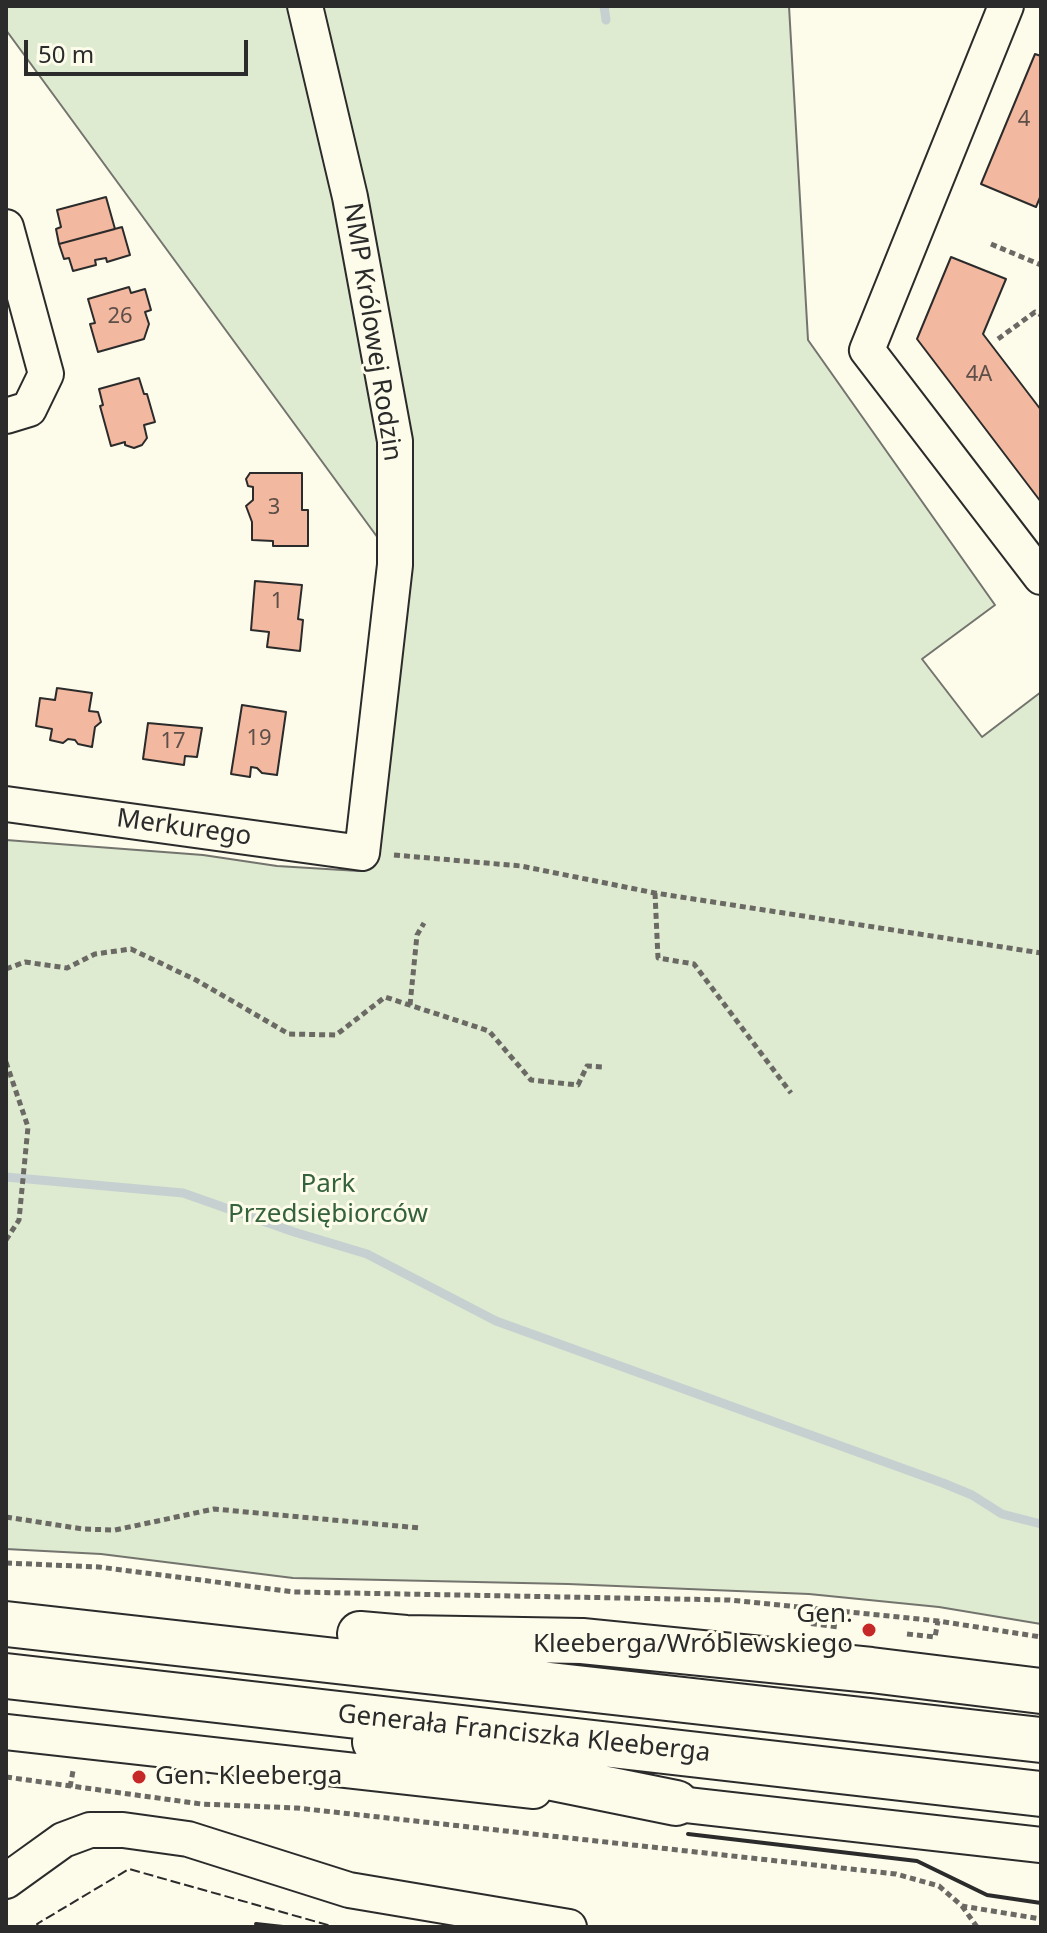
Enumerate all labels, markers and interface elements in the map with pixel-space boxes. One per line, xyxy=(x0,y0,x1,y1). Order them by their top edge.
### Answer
scale bar xyxy=(28,24,252,74)
text: 50 m xyxy=(38,37,94,70)
house number: 4 xyxy=(1018,107,1030,133)
street label: NMP Królowej Rodzin xyxy=(336,201,408,463)
house number: 26 xyxy=(107,304,133,330)
house number: 4A xyxy=(966,362,992,388)
house number: 3 xyxy=(268,495,280,521)
house number: 1 xyxy=(271,589,283,615)
house number: 19 xyxy=(246,726,272,752)
house number: 17 xyxy=(160,729,186,755)
street label: Merkurego xyxy=(115,803,253,853)
park label: Park Przedsiębiorców xyxy=(228,1169,428,1230)
place label: Gen. Kleeberga/Wróblewskiego xyxy=(533,1599,853,1660)
marker: Gen. Kleeberga/Wróblewskiego xyxy=(860,1621,878,1639)
street label: Generała Franciszka Kleeberga xyxy=(336,1699,712,1769)
place label: Gen. Kleeberga xyxy=(155,1761,342,1793)
marker: Gen. Kleeberga xyxy=(130,1768,148,1786)

